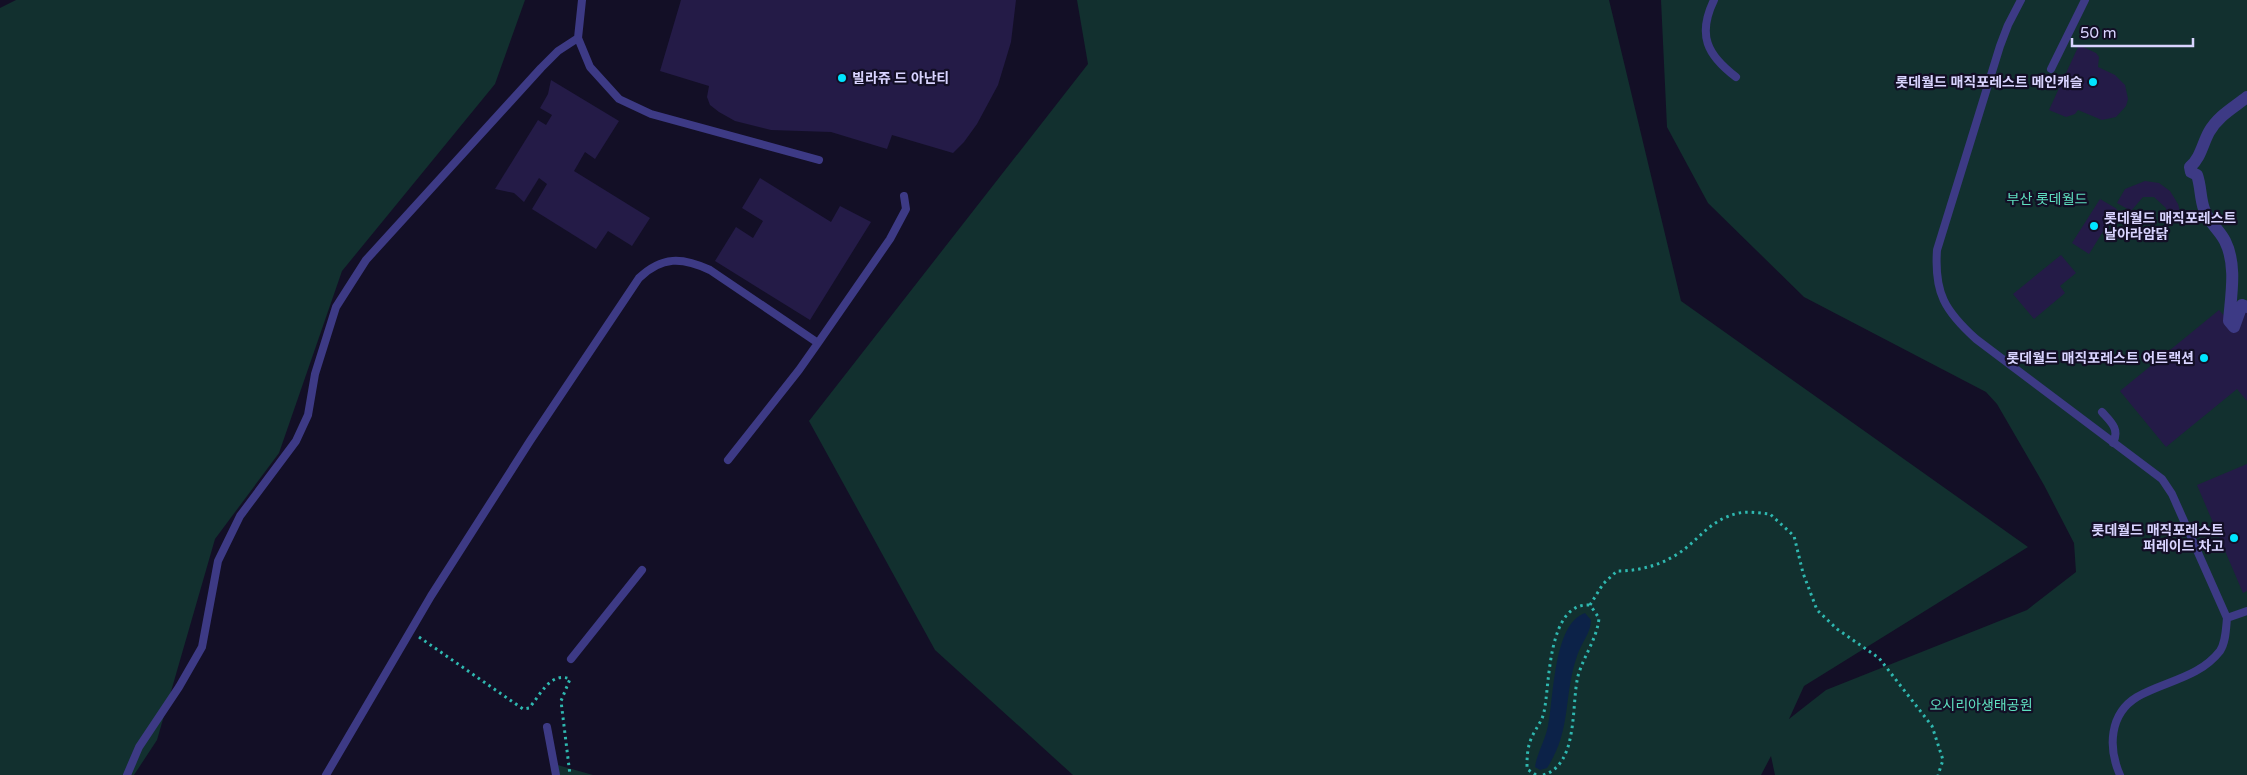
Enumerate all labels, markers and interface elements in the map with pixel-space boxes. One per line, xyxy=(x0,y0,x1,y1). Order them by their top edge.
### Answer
scale bar xyxy=(2072,15,2193,47)
text: 50 m xyxy=(2080,24,2117,42)
place label: 빌라쥬 드 아난티 xyxy=(852,70,949,87)
marker: 빌라쥬 드 아난티 xyxy=(836,72,848,84)
place label: 롯데월드 매직포레스트 메인캐슬 xyxy=(1895,74,2083,91)
marker: 롯데월드 매직포레스트 메인캐슬 xyxy=(2087,76,2099,88)
park label: 부산 롯데월드 xyxy=(2007,191,2088,208)
place label: 롯데월드 매직포레스트 날아라암닭 xyxy=(2104,210,2237,243)
marker: 롯데월드 매직포레스트 날아라암닭 xyxy=(2088,220,2100,232)
place label: 롯데월드 매직포레스트 어트랙션 xyxy=(2006,350,2194,367)
marker: 롯데월드 매직포레스트 어트랙션 xyxy=(2198,352,2210,364)
place label: 롯데월드 매직포레스트 퍼레이드 차고 xyxy=(2092,522,2224,555)
marker: 롯데월드 매직포레스트 퍼레이드 차고 xyxy=(2228,532,2240,544)
park label: 오시리아생태공원 xyxy=(1929,697,2033,714)

